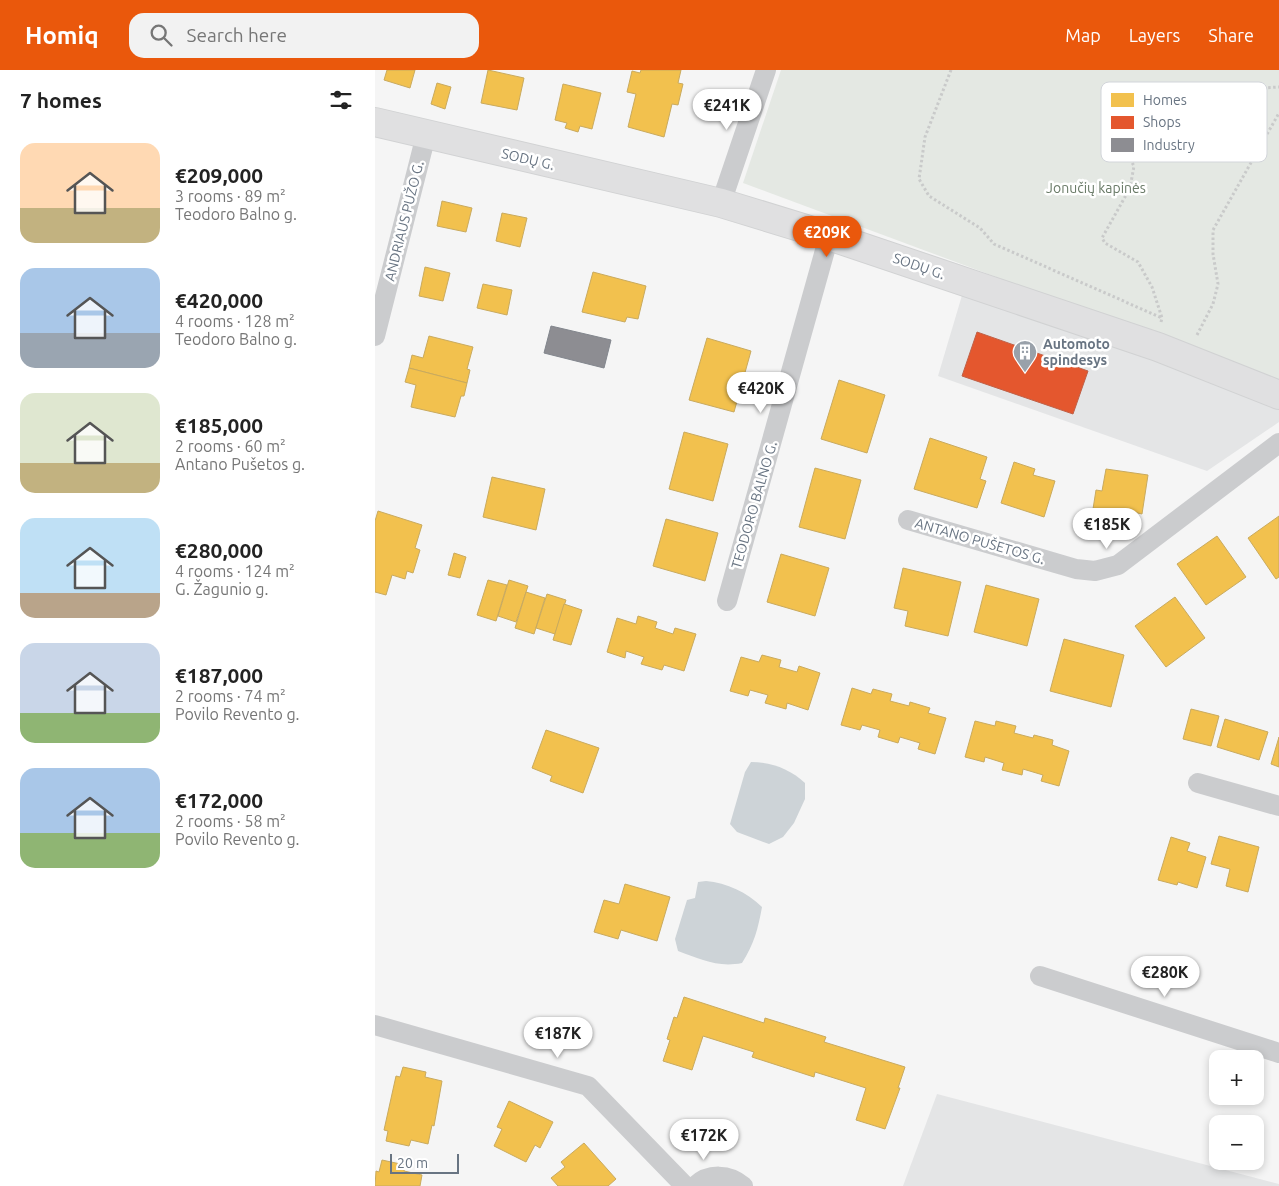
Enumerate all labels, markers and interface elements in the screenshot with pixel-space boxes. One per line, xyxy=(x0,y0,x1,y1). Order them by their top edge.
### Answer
search box xyxy=(129,13,479,58)
icon: search xyxy=(147,21,175,49)
text: Homiq xyxy=(25,22,99,49)
text: Search here xyxy=(187,24,287,46)
text: Map xyxy=(1065,25,1101,45)
text: Layers xyxy=(1129,25,1180,45)
text: Share xyxy=(1208,25,1254,45)
legend xyxy=(1101,82,1267,162)
icon: filters xyxy=(327,86,355,114)
text: 7 homes xyxy=(20,88,102,112)
pin: €241K xyxy=(692,88,762,131)
text: Homes xyxy=(1143,92,1187,108)
text: €241K xyxy=(704,96,750,114)
text: Shops xyxy=(1143,114,1181,130)
text: Industry xyxy=(1143,137,1195,153)
street label: SODŲ G. xyxy=(500,145,556,173)
street label: ANDRIAUS PUŽO G. xyxy=(380,159,427,283)
icon: home xyxy=(60,163,120,223)
text: €209,000 xyxy=(175,163,263,187)
park label: Jonučių kapinės xyxy=(1046,180,1146,196)
text: 3 rooms · 89 m² xyxy=(175,187,286,205)
text: Teodoro Balno g. xyxy=(175,205,297,223)
pin: €209K xyxy=(792,216,862,258)
text: €209K xyxy=(804,223,850,241)
street label: SODŲ G. xyxy=(891,250,947,282)
icon: home xyxy=(60,288,120,348)
text: €420,000 xyxy=(175,288,263,312)
text: 4 rooms · 128 m² xyxy=(175,312,295,330)
text: Teodoro Balno g. xyxy=(175,330,297,348)
place label: Automoto spindesys xyxy=(1043,336,1110,368)
building icon: Automoto spindesys xyxy=(1012,339,1038,373)
pin: €420K xyxy=(726,372,796,414)
text: €420K xyxy=(738,379,784,397)
icon: home xyxy=(60,413,120,473)
text: €185,000 xyxy=(175,413,263,437)
text: 2 rooms · 60 m² xyxy=(175,437,286,455)
street label: TEODORO BALNO G. xyxy=(728,439,780,571)
text: Antano Pušetos g. xyxy=(175,455,305,473)
pin: €185K xyxy=(1072,508,1142,550)
street label: ANTANO PUŠETOS G. xyxy=(913,514,1047,567)
text: €185K xyxy=(1084,515,1130,533)
icon: home xyxy=(60,538,120,598)
text: €280,000 xyxy=(175,538,263,562)
text: 4 rooms · 124 m² xyxy=(175,562,295,580)
text: G. Žagunio g. xyxy=(175,580,268,598)
icon: home xyxy=(60,663,120,723)
text: €187,000 xyxy=(175,663,263,687)
text: 2 rooms · 74 m² xyxy=(175,687,286,705)
text: Povilo Revento g. xyxy=(175,705,300,723)
icon: home xyxy=(60,788,120,848)
text: €172,000 xyxy=(175,788,263,812)
text: 2 rooms · 58 m² xyxy=(175,812,286,830)
text: Povilo Revento g. xyxy=(175,830,300,848)
pin: €280K xyxy=(1130,956,1200,998)
text: €280K xyxy=(1142,963,1188,981)
pin: €187K xyxy=(523,1016,593,1059)
text: €187K xyxy=(535,1024,581,1042)
map controls xyxy=(1209,1050,1264,1170)
button: + xyxy=(1209,1050,1264,1105)
button: − xyxy=(1209,1115,1264,1170)
pin: €172K xyxy=(669,1118,739,1161)
text: €172K xyxy=(681,1126,727,1144)
scale bar xyxy=(390,1151,459,1174)
text: 20 m xyxy=(397,1155,428,1171)

